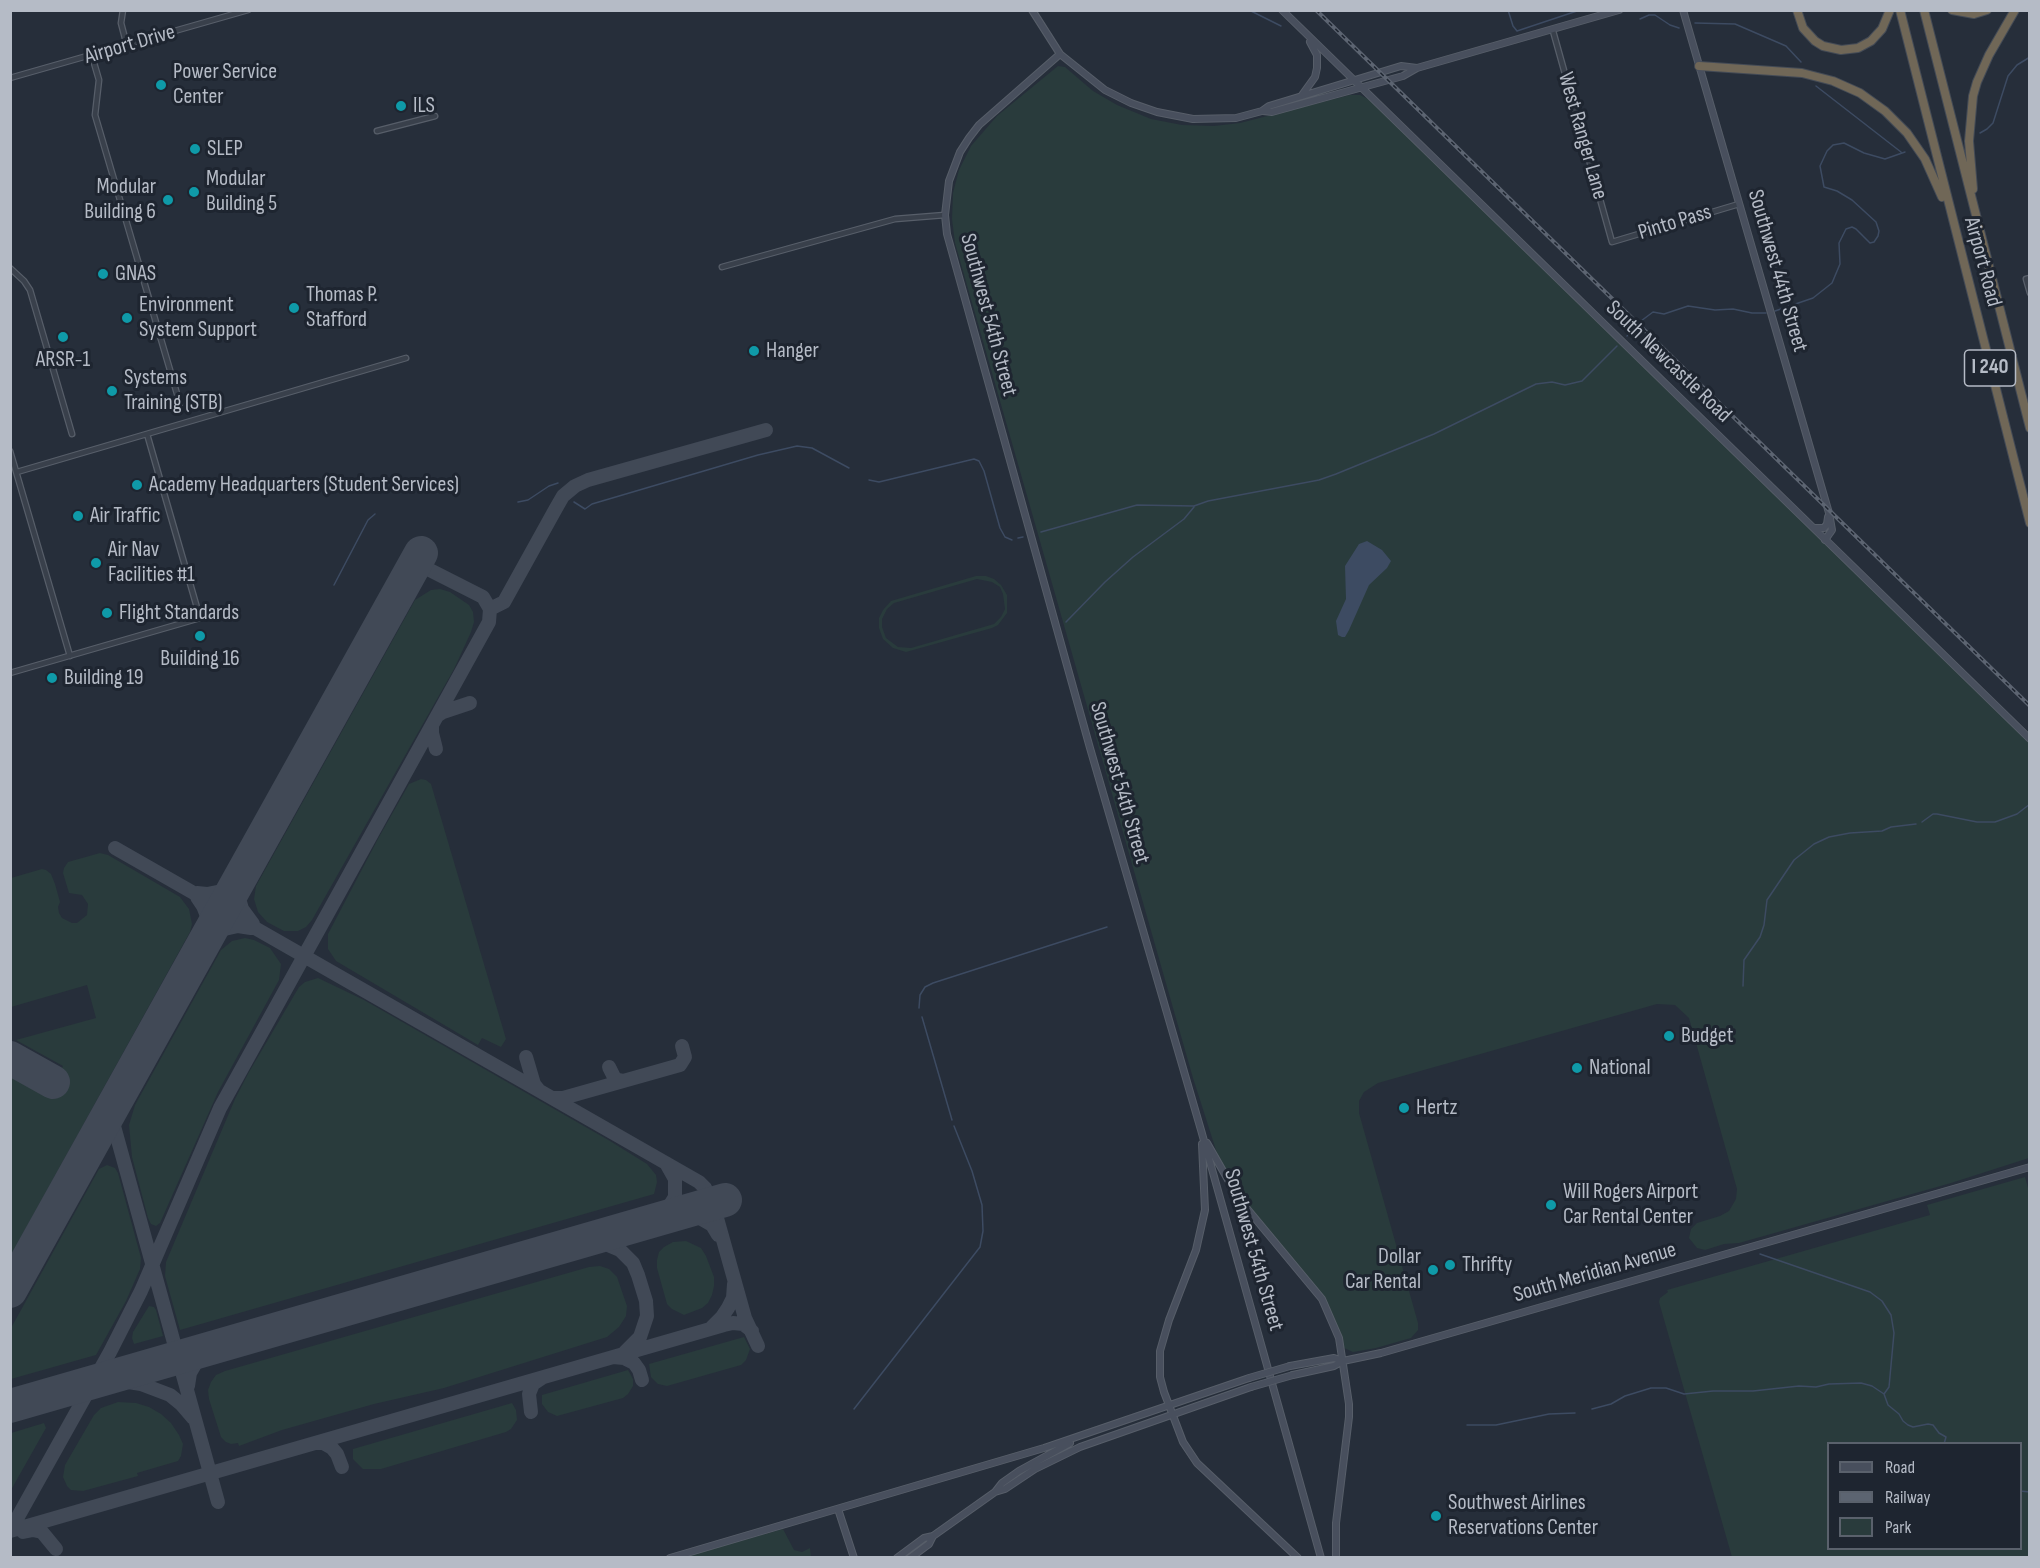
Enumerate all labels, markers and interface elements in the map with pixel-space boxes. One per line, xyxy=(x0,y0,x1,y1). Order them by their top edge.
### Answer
street label: Airport Drive xyxy=(82,19,178,71)
place label: Power Service Center xyxy=(173,59,277,110)
street label: West Ranger Lane xyxy=(1551,69,1613,203)
marker: Power Service Center xyxy=(154,78,168,92)
place label: ILS xyxy=(413,93,435,119)
marker: ILS xyxy=(394,99,408,113)
place label: SLEP xyxy=(207,136,243,162)
marker: SLEP xyxy=(188,142,202,156)
place label: Modular Building 5 xyxy=(206,166,277,218)
place label: Modular Building 6 xyxy=(84,174,156,226)
marker: Modular Building 5 xyxy=(187,185,201,199)
street label: Southwest 44th Street xyxy=(1741,187,1813,355)
marker: Modular Building 6 xyxy=(161,193,175,207)
street label: Pinto Pass xyxy=(1635,199,1715,247)
street label: Airport Road xyxy=(1957,214,2007,310)
street label: Southwest 54th Street xyxy=(954,231,1022,399)
place label: GNAS xyxy=(115,261,156,287)
marker: GNAS xyxy=(96,267,110,281)
place label: Thomas P. Stafford xyxy=(306,282,378,334)
place label: Environment System Support xyxy=(139,292,257,344)
street label: South Newcastle Road xyxy=(1600,295,1736,429)
marker: Thomas P. Stafford xyxy=(287,301,301,315)
marker: Environment System Support xyxy=(120,311,134,325)
marker: ARSR-1 xyxy=(56,330,70,344)
place label: Hanger xyxy=(766,338,819,364)
marker: Hanger xyxy=(747,344,761,358)
place label: ARSR-1 xyxy=(36,347,90,373)
road number: I 240 xyxy=(1964,350,2016,386)
place label: Systems Training (STB) xyxy=(124,365,223,416)
marker: Systems Training (STB) xyxy=(105,384,119,398)
place label: Academy Headquarters (Student Services) xyxy=(149,472,459,498)
marker: Academy Headquarters (Student Services) xyxy=(130,478,144,492)
place label: Air Traffic xyxy=(90,503,161,529)
marker: Air Traffic xyxy=(71,509,85,523)
place label: Air Nav Facilities #1 xyxy=(108,537,195,588)
marker: Air Nav Facilities #1 xyxy=(89,556,103,570)
place label: Flight Standards xyxy=(119,600,239,626)
marker: Flight Standards xyxy=(100,606,114,620)
marker: Building 16 xyxy=(193,629,207,643)
place label: Building 16 xyxy=(160,646,240,672)
place label: Building 19 xyxy=(64,665,144,691)
marker: Building 19 xyxy=(45,671,59,685)
street label: Southwest 54th Street xyxy=(1083,699,1155,867)
place label: Budget xyxy=(1681,1023,1733,1049)
marker: Budget xyxy=(1662,1029,1676,1043)
place label: National xyxy=(1589,1055,1651,1081)
marker: National xyxy=(1570,1061,1584,1075)
place label: Hertz xyxy=(1416,1095,1457,1121)
marker: Hertz xyxy=(1397,1101,1411,1115)
street label: Southwest 54th Street xyxy=(1217,1166,1289,1334)
place label: Will Rogers Airport Car Rental Center xyxy=(1563,1179,1698,1230)
marker: Will Rogers Airport Car Rental Center xyxy=(1544,1198,1558,1212)
street label: South Meridian Avenue xyxy=(1511,1237,1679,1309)
place label: Dollar Car Rental xyxy=(1345,1244,1421,1296)
place label: Thrifty xyxy=(1462,1252,1512,1278)
marker: Thrifty xyxy=(1443,1258,1457,1272)
marker: Dollar Car Rental xyxy=(1426,1263,1440,1277)
legend xyxy=(1827,1442,2022,1550)
text: Road xyxy=(1885,1457,1915,1478)
text: Railway xyxy=(1885,1487,1930,1508)
place label: Southwest Airlines Reservations Center xyxy=(1448,1490,1598,1542)
marker: Southwest Airlines Reservations Center xyxy=(1429,1509,1443,1523)
text: Park xyxy=(1885,1517,1911,1538)

